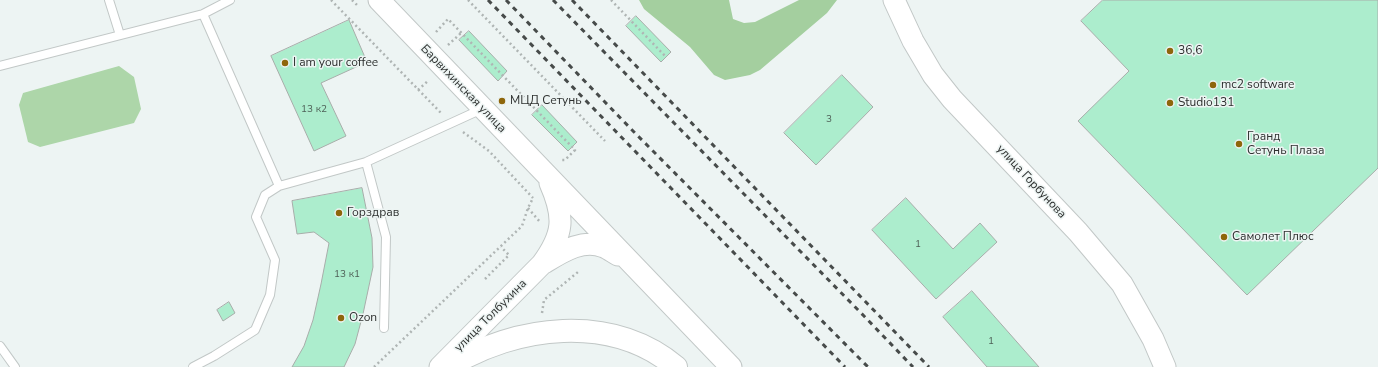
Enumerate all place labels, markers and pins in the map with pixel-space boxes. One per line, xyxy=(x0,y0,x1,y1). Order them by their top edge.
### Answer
place label: 36,6 xyxy=(1178,44,1202,58)
marker: 36,6 xyxy=(1165,46,1175,56)
place label: I am your coffee xyxy=(293,56,378,70)
marker: I am your coffee xyxy=(280,58,290,68)
place label: mc2 software xyxy=(1221,78,1294,92)
marker: mc2 software xyxy=(1208,80,1218,90)
place label: МЦД Сетунь xyxy=(510,94,582,108)
marker: МЦД Сетунь xyxy=(497,96,507,106)
place label: Studio131 xyxy=(1178,96,1234,110)
marker: Studio131 xyxy=(1165,98,1175,108)
place label: Гранд Сетунь Плаза xyxy=(1247,130,1325,158)
marker: Гранд Сетунь Плаза xyxy=(1234,139,1244,149)
place label: Горздрав xyxy=(347,206,399,220)
marker: Горздрав xyxy=(334,208,344,218)
place label: Самолет Плюс xyxy=(1232,230,1314,244)
marker: Самолет Плюс xyxy=(1219,232,1229,242)
place label: Ozon xyxy=(349,311,377,325)
marker: Ozon xyxy=(336,313,346,323)

